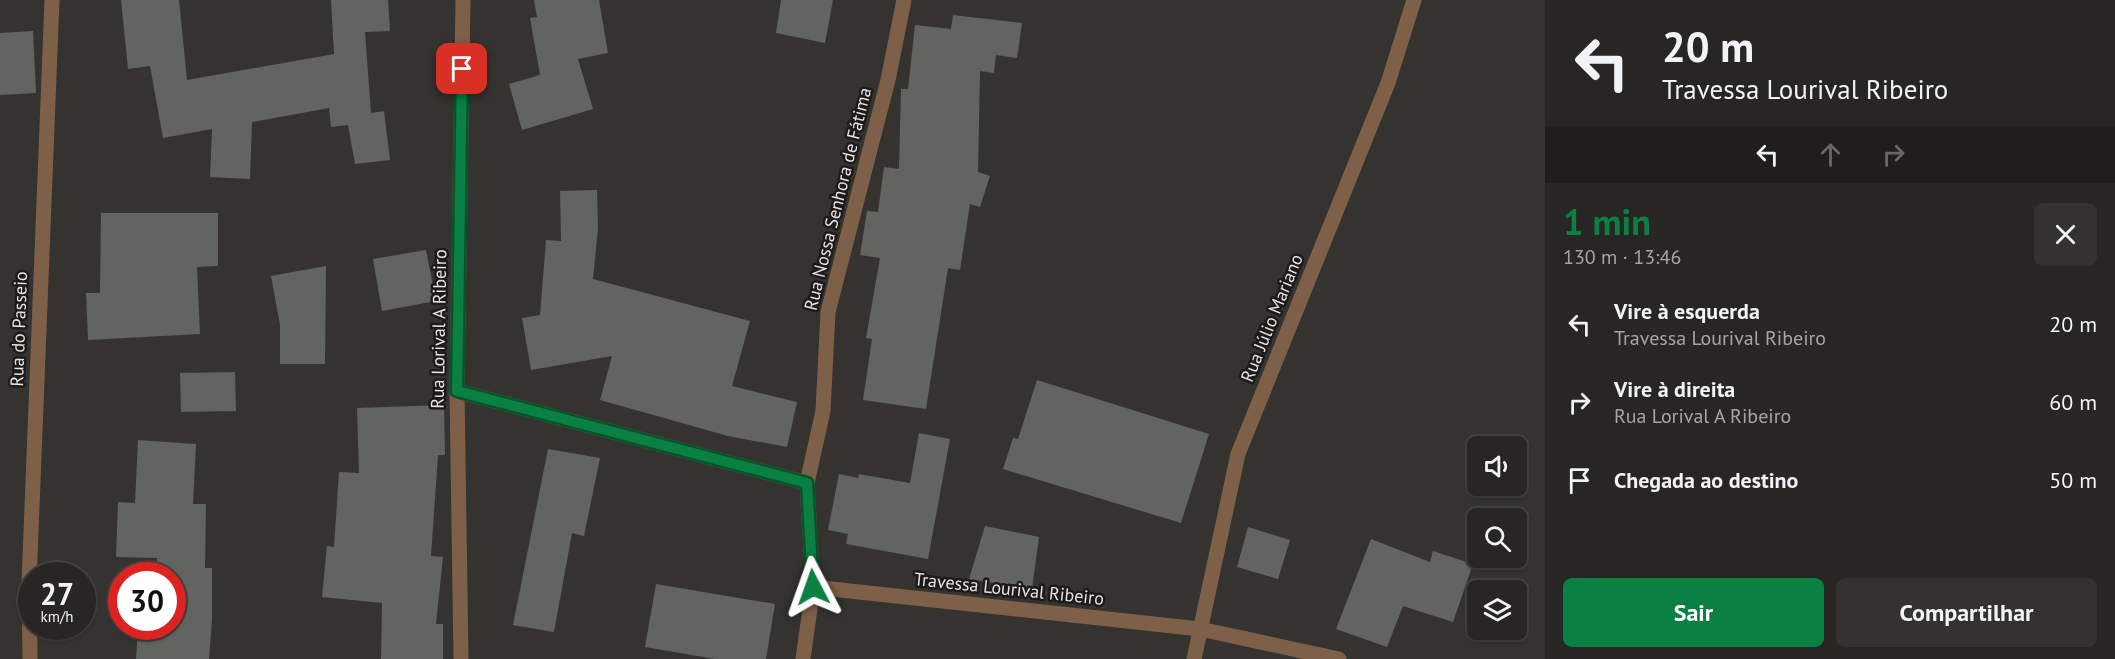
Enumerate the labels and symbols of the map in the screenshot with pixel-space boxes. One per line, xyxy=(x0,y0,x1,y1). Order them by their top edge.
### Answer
pin xyxy=(436,43,487,94)
street label: Rua Nossa Senhora de Fátima xyxy=(799,85,876,313)
street label: Rua Lorival A Ribeiro xyxy=(426,249,451,409)
street label: Rua Júlio Mariano xyxy=(1235,250,1308,385)
street label: Rua do Passeio xyxy=(5,271,32,387)
position arrow xyxy=(781,555,845,619)
speed limit sign: 30 xyxy=(108,562,186,640)
street label: Travessa Lourival Ribeiro xyxy=(913,567,1105,610)

